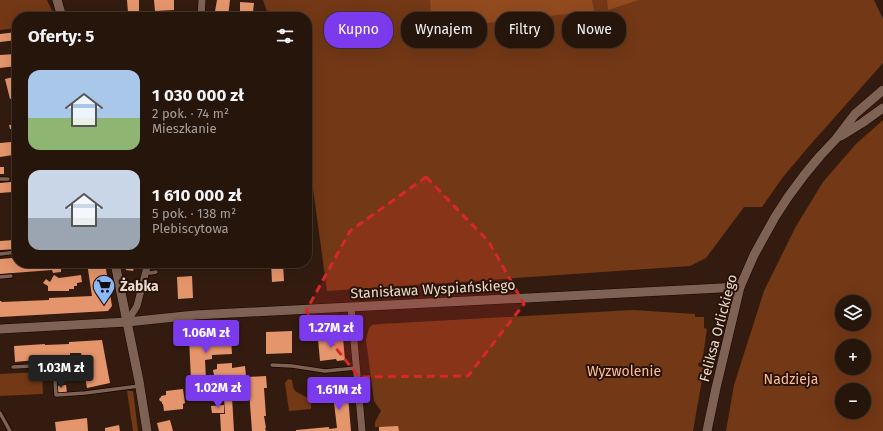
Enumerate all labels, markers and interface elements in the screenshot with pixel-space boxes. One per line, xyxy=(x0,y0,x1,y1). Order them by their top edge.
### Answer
chip: Kupno xyxy=(324,12,393,48)
chip: Wynajem xyxy=(401,12,487,48)
chip: Filtry xyxy=(495,12,554,48)
chip: Nowe xyxy=(562,12,626,48)
icon: filters xyxy=(274,25,296,47)
text: Oferty: 5 xyxy=(28,26,94,47)
text: 1 030 000 zł xyxy=(152,85,244,106)
icon: home xyxy=(60,86,108,134)
text: 2 pok. · 74 m² xyxy=(152,106,229,121)
text: Mieszkanie xyxy=(152,121,217,136)
text: 1 610 000 zł xyxy=(152,185,242,206)
icon: home xyxy=(60,186,108,234)
text: 5 pok. · 138 m² xyxy=(152,206,236,221)
text: Plebiscytowa xyxy=(152,221,229,236)
street label: Feliksa Orlickiego xyxy=(696,272,741,384)
supermarket icon: Żabka xyxy=(91,273,117,306)
place label: Żabka xyxy=(120,277,159,295)
street label: Stanisława Wyspiańskiego xyxy=(350,277,516,302)
map controls xyxy=(835,295,871,419)
button: layers xyxy=(835,295,871,331)
pin: 1.27M zł xyxy=(290,315,372,349)
pin: 1.06M zł xyxy=(165,320,247,354)
text: 1.27M zł xyxy=(308,320,354,335)
text: 1.06M zł xyxy=(182,325,230,340)
button: + xyxy=(835,339,871,375)
pin: 1.03M zł xyxy=(20,355,102,389)
text: 1.03M zł xyxy=(38,360,84,375)
park label: Wyzwolenie xyxy=(587,363,661,380)
park label: Nadzieja xyxy=(764,371,818,388)
pin: 1.02M zł xyxy=(177,375,259,409)
pin: 1.61M zł xyxy=(298,377,380,411)
text: 1.02M zł xyxy=(195,380,241,395)
text: 1.61M zł xyxy=(316,382,362,397)
button: − xyxy=(835,383,871,419)

